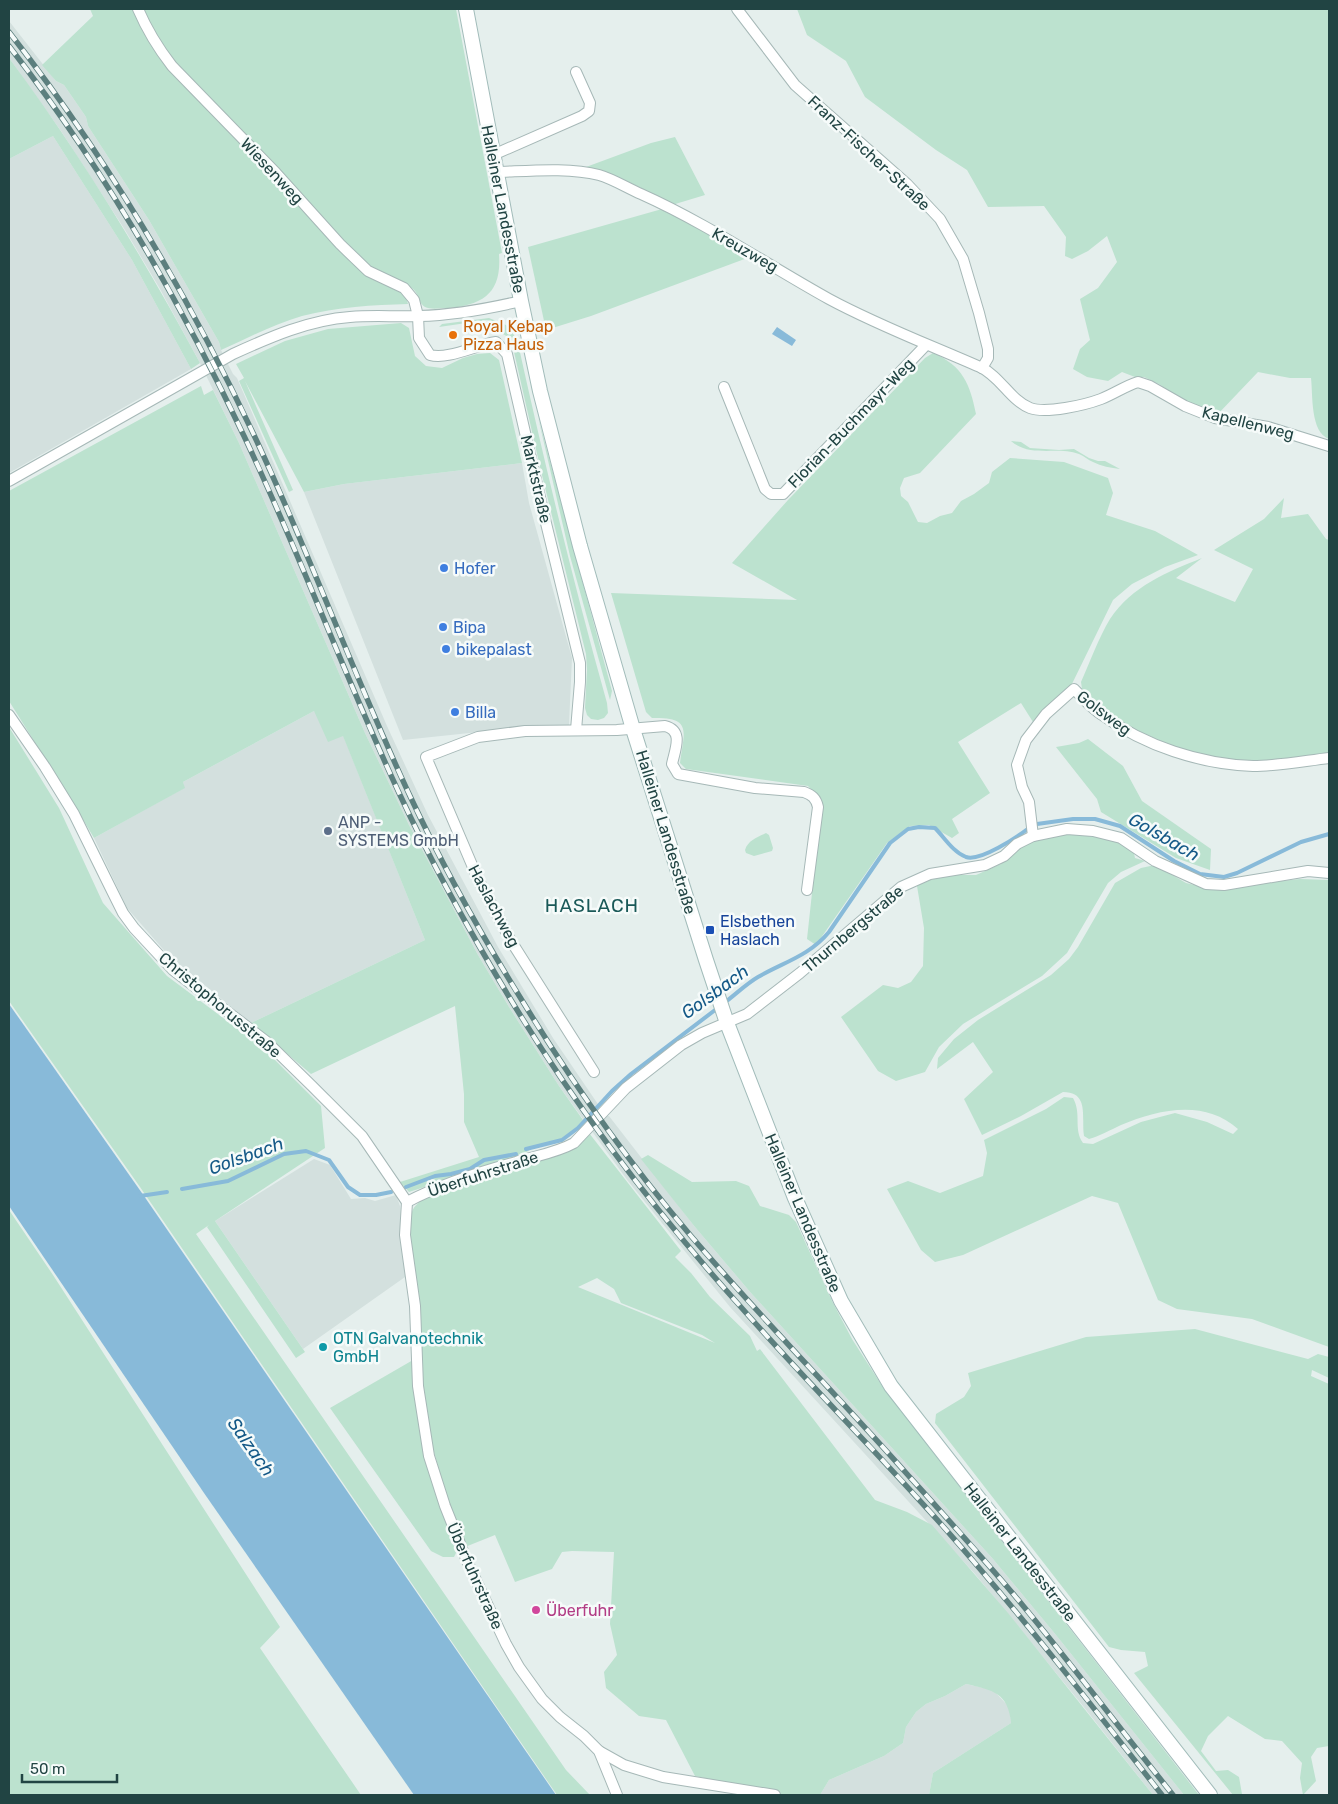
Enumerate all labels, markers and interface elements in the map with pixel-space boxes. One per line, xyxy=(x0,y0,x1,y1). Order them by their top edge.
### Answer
street label: Franz-Fischer-Straße xyxy=(804,91,934,215)
street label: Halleiner Landesstraße xyxy=(477,123,529,295)
street label: Wiesenweg xyxy=(237,134,307,208)
street label: Kreuzweg xyxy=(708,223,782,277)
place label: Royal Kebap Pizza Haus xyxy=(463,317,553,354)
marker: Royal Kebap Pizza Haus xyxy=(447,329,459,341)
street label: Florian-Buchmayr-Weg xyxy=(784,354,918,492)
street label: Kapellenweg xyxy=(1200,402,1296,444)
street label: Marktstraße xyxy=(517,433,555,525)
place label: Hofer xyxy=(454,559,496,578)
marker: Hofer xyxy=(438,562,450,574)
place label: Bipa xyxy=(453,618,486,637)
marker: Bipa xyxy=(437,621,449,633)
place label: bikepalast xyxy=(456,640,532,659)
marker: bikepalast xyxy=(440,643,452,655)
street label: Golsweg xyxy=(1073,686,1135,740)
place label: Billa xyxy=(465,703,496,722)
marker: Billa xyxy=(449,706,461,718)
street label: Halleiner Landesstraße xyxy=(632,748,700,917)
water label: Golsbach xyxy=(1125,808,1203,866)
place label: ANP - SYSTEMS GmbH xyxy=(338,813,459,850)
marker: ANP - SYSTEMS GmbH xyxy=(322,825,334,837)
street label: Haslachweg xyxy=(464,861,524,951)
street label: Thurnbergstraße xyxy=(799,881,907,977)
district label: HASLACH xyxy=(545,894,639,917)
place label: Elsbethen Haslach xyxy=(720,912,795,949)
marker: Elsbethen Haslach xyxy=(704,924,716,936)
street label: Christophorusstraße xyxy=(155,948,285,1062)
water label: Golsbach xyxy=(677,960,753,1024)
street label: Halleiner Landesstraße xyxy=(761,1131,845,1295)
water label: Golsbach xyxy=(205,1132,287,1180)
street label: Überfuhrstraße xyxy=(425,1147,541,1201)
place label: OTN Galvanotechnik GmbH xyxy=(333,1329,484,1366)
marker: OTN Galvanotechnik GmbH xyxy=(317,1341,329,1353)
water label: Salzach xyxy=(223,1413,279,1481)
street label: Halleiner Landesstraße xyxy=(960,1479,1080,1625)
street label: Überfuhrstraße xyxy=(443,1520,507,1632)
place label: Überfuhr xyxy=(546,1601,613,1620)
marker: Überfuhr xyxy=(530,1604,542,1616)
scale bar xyxy=(22,1752,118,1784)
text: 50 m xyxy=(30,1760,65,1778)

